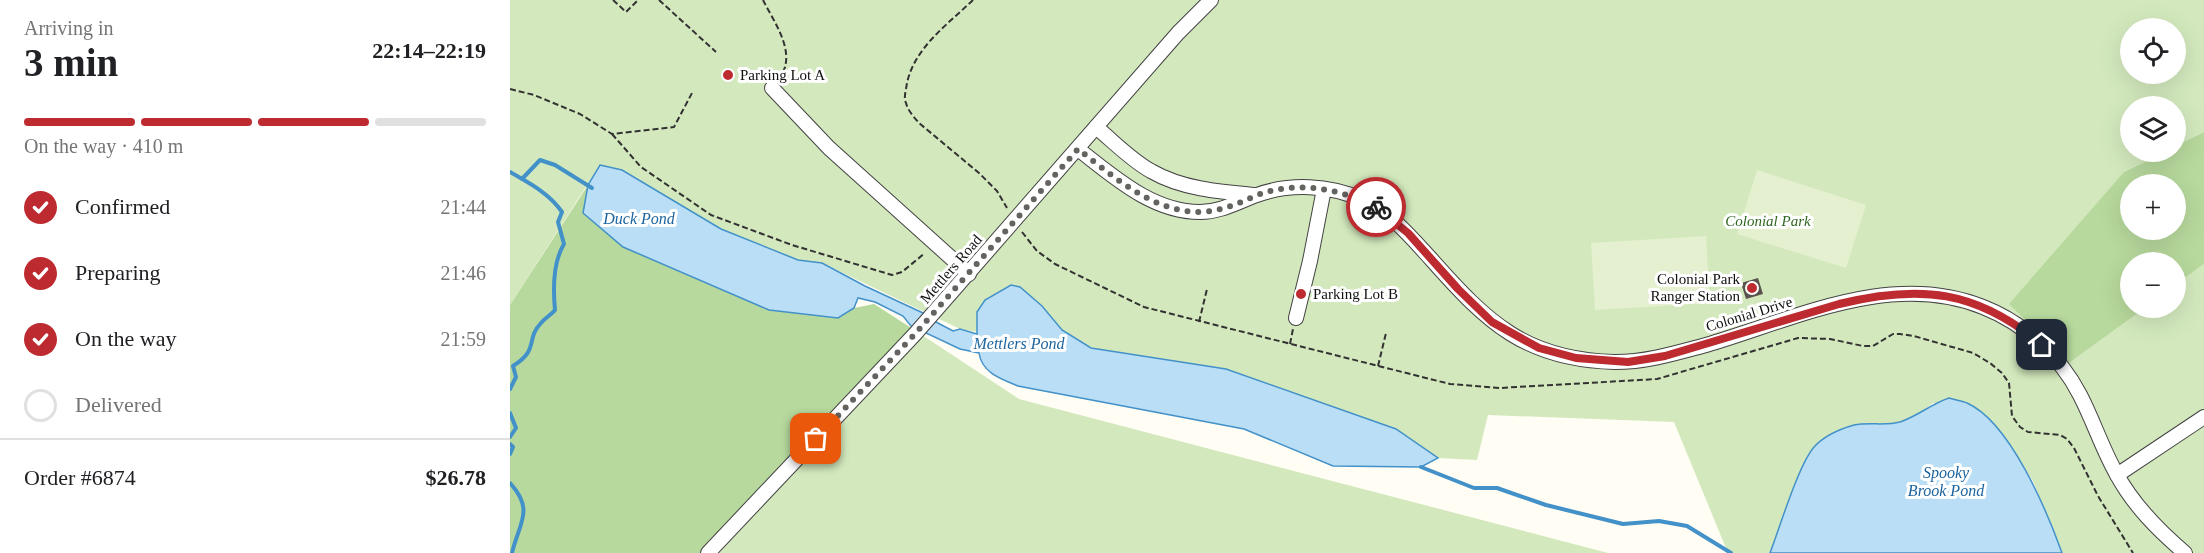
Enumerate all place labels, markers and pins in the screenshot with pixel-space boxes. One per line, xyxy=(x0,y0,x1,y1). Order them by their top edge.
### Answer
place label: Parking Lot A xyxy=(740,67,825,83)
marker: Parking Lot A xyxy=(721,68,735,82)
place label: Colonial Park Ranger Station xyxy=(1650,271,1740,304)
marker: Colonial Park Ranger Station xyxy=(1745,281,1759,295)
place label: Parking Lot B xyxy=(1313,286,1398,302)
marker: Parking Lot B xyxy=(1294,287,1308,301)
pin xyxy=(2016,319,2067,370)
pin xyxy=(790,413,841,464)

